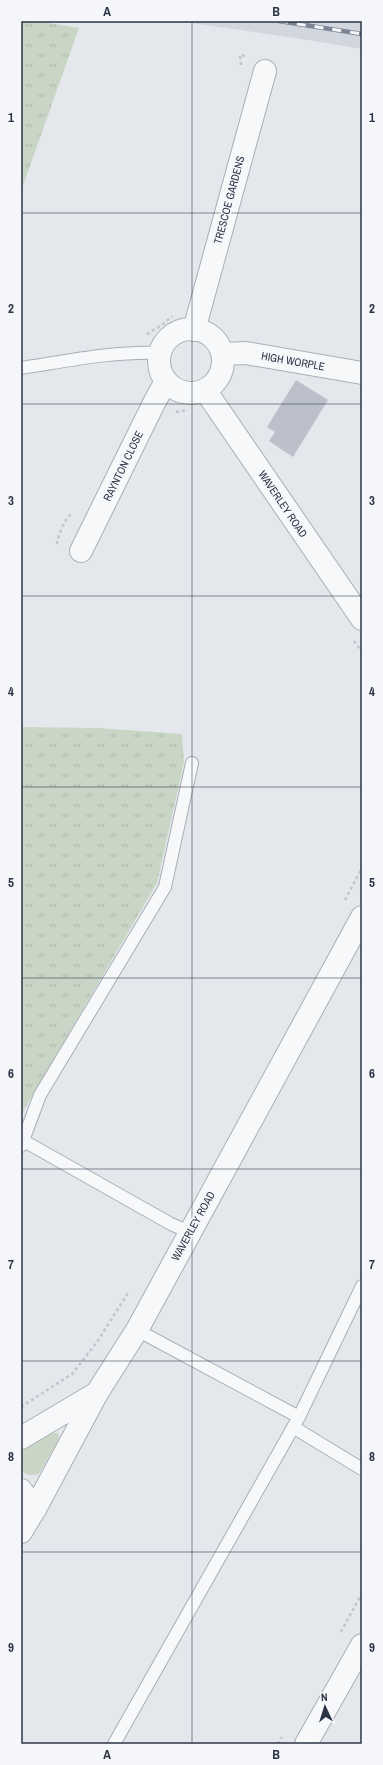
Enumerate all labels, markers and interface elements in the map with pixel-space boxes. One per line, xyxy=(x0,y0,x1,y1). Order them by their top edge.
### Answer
text: A xyxy=(103,3,111,20)
text: B xyxy=(272,3,280,20)
text: 1 xyxy=(8,109,14,126)
text: 1 xyxy=(369,109,375,126)
street label: TRESCOE GARDENS xyxy=(210,154,248,246)
text: 2 xyxy=(8,300,14,317)
text: 2 xyxy=(369,300,375,317)
street label: HIGH WORPLE xyxy=(260,349,326,373)
street label: RAYNTON CLOSE xyxy=(100,429,146,503)
street label: WAVERLEY ROAD xyxy=(256,468,310,540)
text: 3 xyxy=(8,492,14,509)
text: 3 xyxy=(369,492,375,509)
text: 4 xyxy=(8,683,14,700)
text: 4 xyxy=(369,683,375,700)
text: 5 xyxy=(8,874,14,891)
text: 5 xyxy=(369,874,375,891)
text: 6 xyxy=(8,1065,14,1082)
text: 6 xyxy=(369,1065,375,1082)
street label: WAVERLEY ROAD xyxy=(168,1189,218,1263)
text: 7 xyxy=(8,1256,14,1273)
text: 7 xyxy=(369,1256,375,1273)
text: 8 xyxy=(8,1448,14,1465)
text: 8 xyxy=(369,1448,375,1465)
text: 9 xyxy=(8,1639,14,1656)
text: 9 xyxy=(369,1639,375,1656)
north arrow xyxy=(305,1687,345,1727)
text: N xyxy=(321,1690,328,1704)
text: A xyxy=(103,1746,111,1763)
text: B xyxy=(272,1746,280,1763)

